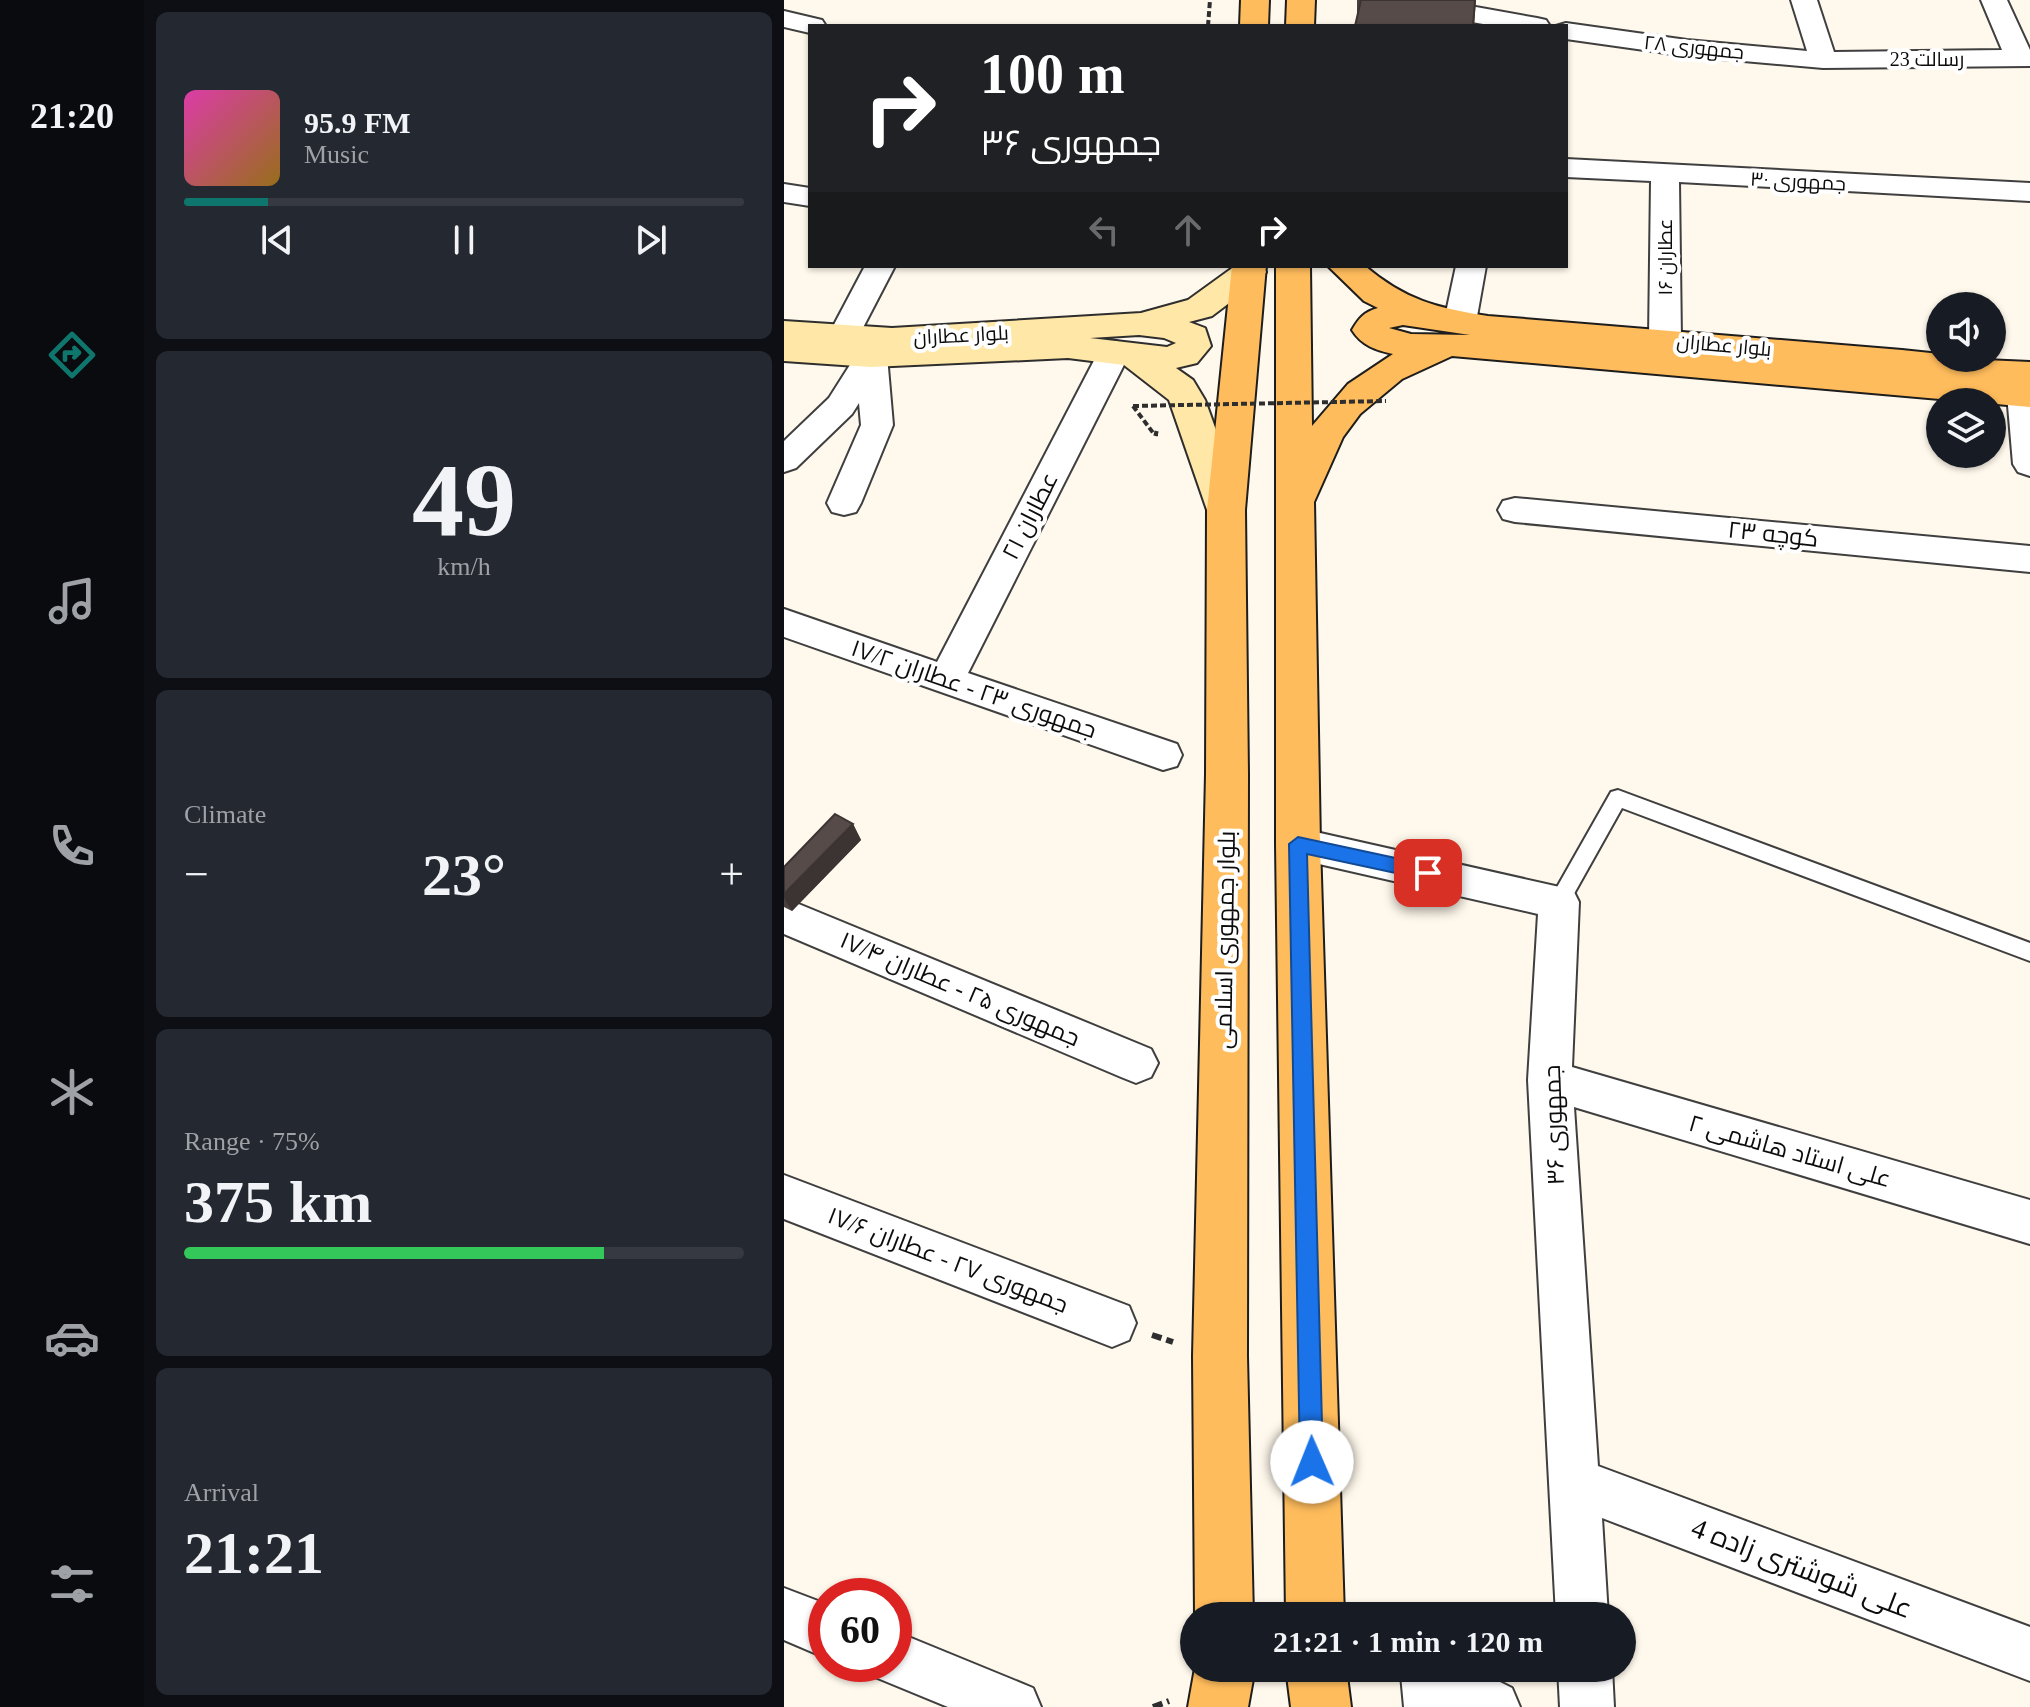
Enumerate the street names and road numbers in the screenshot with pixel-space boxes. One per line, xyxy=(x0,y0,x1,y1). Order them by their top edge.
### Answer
street label: جمهوری ۲۸ xyxy=(1643,31,1745,65)
street label: رسالت 23 xyxy=(1890,48,1964,71)
street label: جمهوری ۳۰ xyxy=(1749,168,1847,196)
street label: عطاران ۱۶ xyxy=(1654,218,1678,296)
street label: بلوار عطاران xyxy=(913,322,1009,350)
street label: بلوار عطاران xyxy=(1675,330,1772,362)
street label: عطاران ۲۱ xyxy=(997,468,1064,564)
street label: کوچه ۲۳ xyxy=(1726,516,1820,555)
street label: جمهوری ۲۳ - عطاران ۱۷/۲ xyxy=(848,635,1100,744)
street label: بلوار جمهوری اسلامی xyxy=(1210,831,1241,1049)
street label: جمهوری ۲۵ - عطاران ۱۷/۴ xyxy=(836,927,1084,1052)
street label: جمهوری ۳۶ xyxy=(1539,1064,1570,1186)
street label: علی استاد هاشمی ۲ xyxy=(1686,1110,1894,1193)
street label: جمهوری ۲۷ - عطاران ۱۷/۶ xyxy=(824,1202,1072,1319)
street label: علی شوشتری زاده 4 xyxy=(1687,1512,1917,1625)

